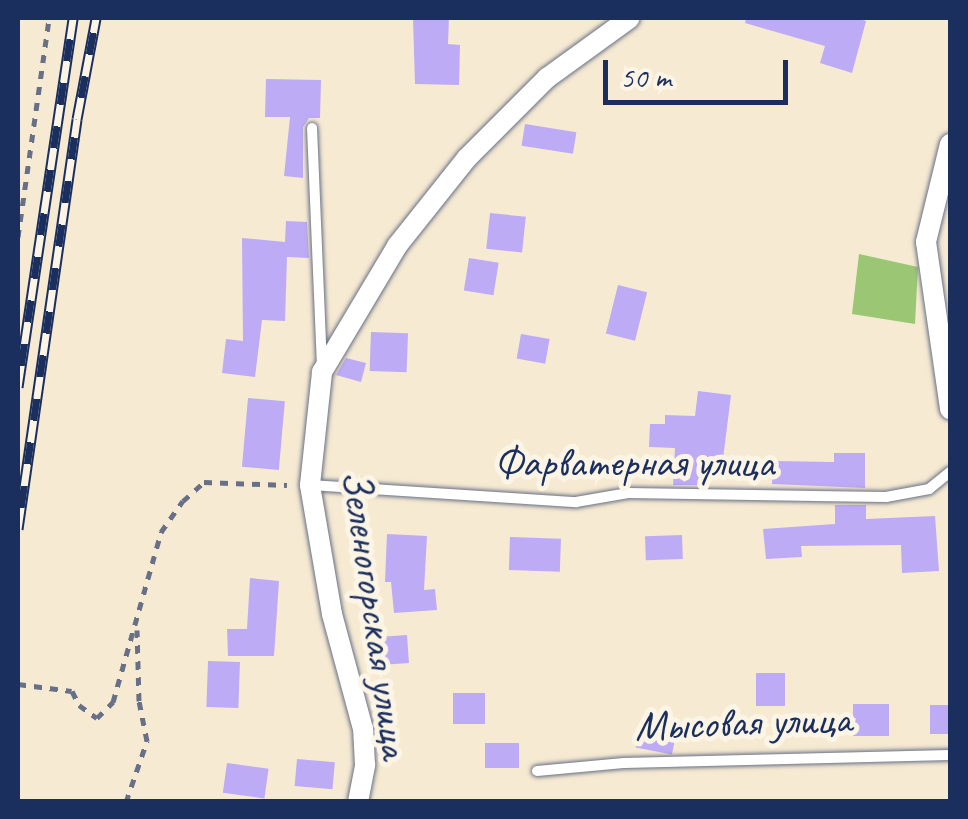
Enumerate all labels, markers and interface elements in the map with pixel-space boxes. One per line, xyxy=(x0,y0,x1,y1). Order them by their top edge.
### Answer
scale bar xyxy=(608,40,793,102)
text: 50 m xyxy=(620,58,671,96)
street label: Фарватерная улица xyxy=(493,438,775,488)
street label: Зеленогорская улица xyxy=(330,467,420,761)
street label: Мысовая улица xyxy=(634,694,852,752)

